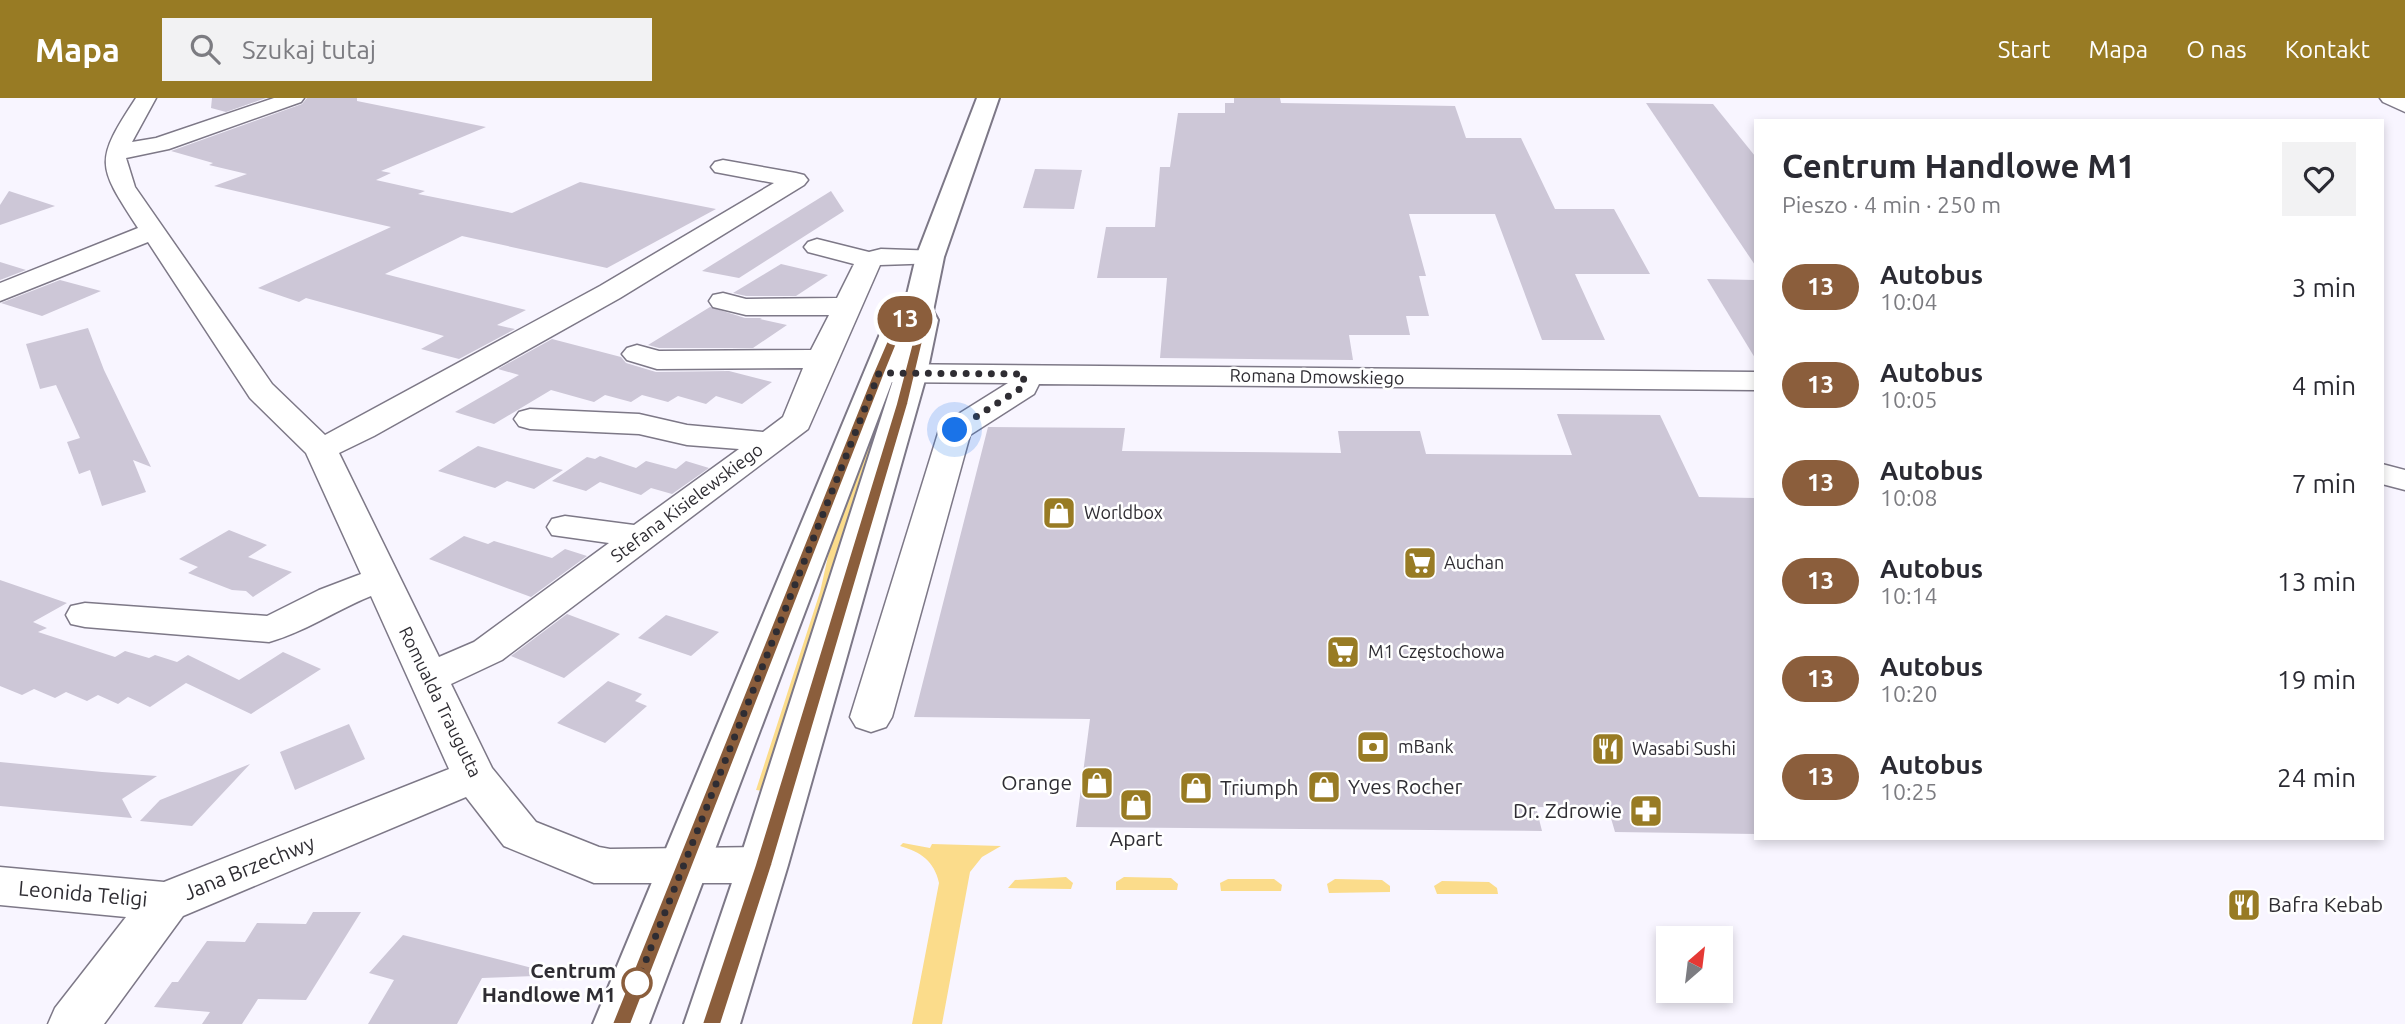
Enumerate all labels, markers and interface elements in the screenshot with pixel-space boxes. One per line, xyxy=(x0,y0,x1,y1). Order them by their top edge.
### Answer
search box xyxy=(162,18,652,81)
icon: search xyxy=(186,30,224,68)
text: Mapa xyxy=(35,31,120,68)
text: Szukaj tutaj xyxy=(242,35,376,64)
text: Start xyxy=(1998,36,2051,63)
text: Mapa xyxy=(2089,36,2148,63)
text: O nas xyxy=(2186,36,2247,63)
text: Kontakt xyxy=(2285,36,2370,63)
button: heart xyxy=(2282,142,2356,216)
text: Centrum Handlowe M1 xyxy=(1782,147,2135,184)
text: Pieszo · 4 min · 250 m xyxy=(1782,192,2001,217)
text: Autobus xyxy=(1880,260,1983,289)
text: 13 xyxy=(1807,273,1834,300)
text: 3 min xyxy=(2292,273,2356,302)
text: 10:04 xyxy=(1880,289,1938,314)
line badge: 13 xyxy=(874,296,936,342)
text: 13 xyxy=(891,305,919,332)
text: Autobus xyxy=(1880,358,1983,387)
street label: Romana Dmowskiego xyxy=(1229,364,1405,388)
text: 13 xyxy=(1807,371,1834,398)
text: 4 min xyxy=(2292,371,2356,400)
text: 10:05 xyxy=(1880,387,1938,412)
your location xyxy=(937,412,972,447)
street label: Stefana Kisielewskiego xyxy=(607,439,766,566)
text: Autobus xyxy=(1880,456,1983,485)
text: 13 xyxy=(1807,469,1834,496)
text: 7 min xyxy=(2292,469,2356,498)
text: 10:08 xyxy=(1880,485,1938,510)
shop icon: Worldbox xyxy=(1040,494,1078,532)
place label: Worldbox xyxy=(1084,502,1163,522)
supermarket icon: Auchan xyxy=(1401,544,1439,582)
place label: Auchan xyxy=(1444,552,1504,572)
text: Autobus xyxy=(1880,554,1983,583)
text: 13 xyxy=(1807,567,1834,594)
text: 13 min xyxy=(2277,567,2356,596)
text: 10:14 xyxy=(1880,583,1938,608)
street label: Romualda Traugutta xyxy=(396,623,486,780)
supermarket icon: M1 Częstochowa xyxy=(1324,633,1362,671)
place label: M1 Częstochowa xyxy=(1368,641,1505,661)
text: Autobus xyxy=(1880,652,1983,681)
text: 13 xyxy=(1807,665,1834,692)
text: 19 min xyxy=(2277,665,2356,694)
text: 10:20 xyxy=(1880,681,1938,706)
bank icon: mBank xyxy=(1354,728,1392,766)
restaurant icon: Wasabi Sushi xyxy=(1589,730,1627,768)
place label: mBank xyxy=(1398,736,1454,756)
place label: Wasabi Sushi xyxy=(1632,738,1736,758)
text: Autobus xyxy=(1880,750,1983,779)
text: 13 xyxy=(1807,763,1834,790)
text: 24 min xyxy=(2277,763,2356,792)
shop icon: Orange xyxy=(1078,764,1116,802)
shop icon: Yves Rocher xyxy=(1305,768,1343,806)
shop icon: Triumph xyxy=(1177,769,1215,807)
place label: Orange xyxy=(1001,770,1072,794)
place label: Yves Rocher xyxy=(1348,774,1463,798)
place label: Triumph xyxy=(1220,775,1298,799)
text: 10:25 xyxy=(1880,779,1938,804)
shop icon: Apart xyxy=(1117,786,1155,824)
pharmacy icon: Dr. Zdrowie xyxy=(1627,792,1665,830)
place label: Dr. Zdrowie xyxy=(1513,798,1622,822)
place label: Apart xyxy=(1110,826,1162,850)
street label: Jana Brzechwy xyxy=(179,830,318,904)
street label: Leonida Teligi xyxy=(17,875,149,911)
restaurant icon: Bafra Kebab xyxy=(2225,886,2263,924)
place label: Bafra Kebab xyxy=(2268,892,2383,916)
north arrow xyxy=(1656,926,1732,1003)
map controls xyxy=(1656,926,1733,1003)
place label: Centrum Handlowe M1 xyxy=(482,958,616,1006)
marker: Centrum Handlowe M1 xyxy=(622,968,652,998)

